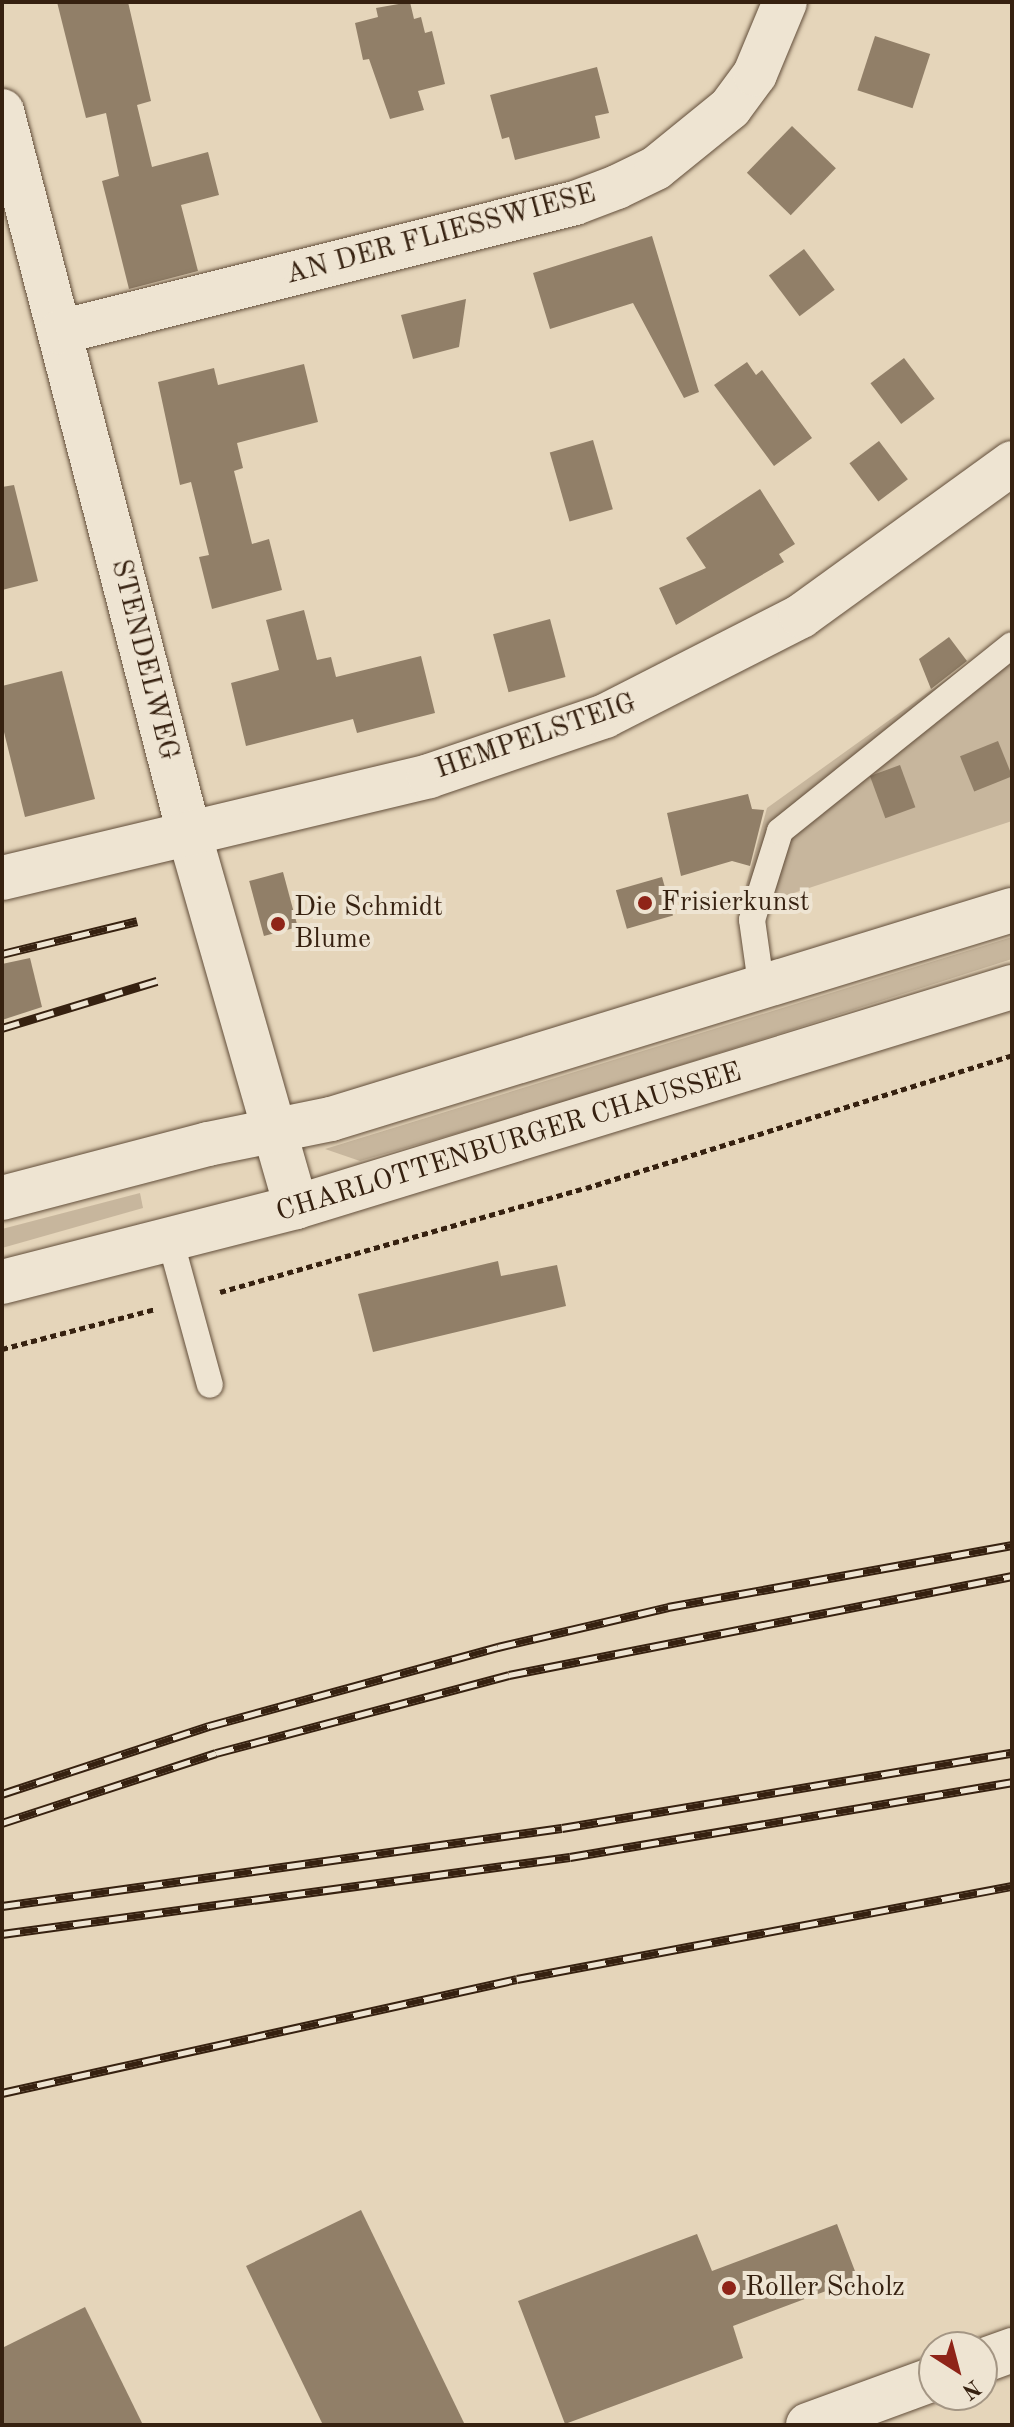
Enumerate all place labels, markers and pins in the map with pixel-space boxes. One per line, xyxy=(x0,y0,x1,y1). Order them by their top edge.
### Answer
place label: Frisierkunst xyxy=(661,886,810,920)
place label: Die Schmidt Blume xyxy=(294,891,443,957)
marker: Frisierkunst xyxy=(636,894,654,912)
marker: Die Schmidt Blume xyxy=(269,915,287,933)
place label: Roller Scholz xyxy=(745,2271,905,2305)
marker: Roller Scholz xyxy=(720,2279,738,2297)

